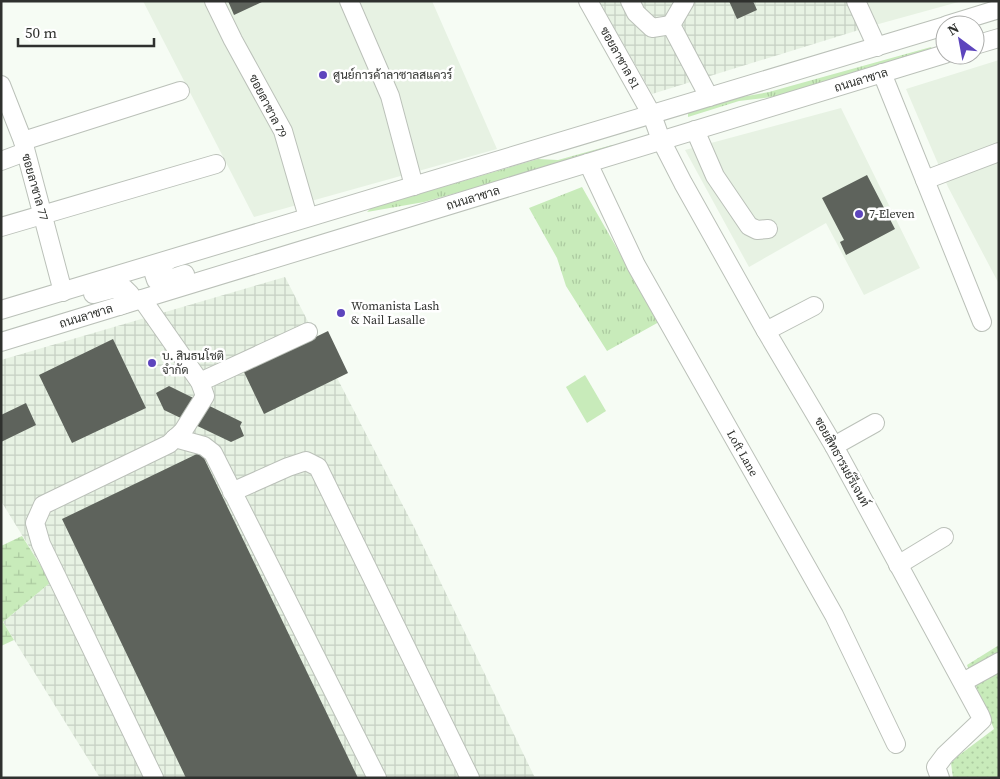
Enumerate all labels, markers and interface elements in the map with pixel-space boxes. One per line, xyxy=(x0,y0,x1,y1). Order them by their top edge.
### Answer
scale bar xyxy=(18,15,154,47)
north arrow xyxy=(935,15,985,65)
text: N xyxy=(943,18,963,40)
text: 50 m xyxy=(25,22,57,43)
street label: ซอยลาซาล 81 xyxy=(596,24,644,92)
street label: ถนนลาซาล xyxy=(832,64,890,96)
place label: ศูนย์การค้าลาซาลสแควร์ xyxy=(333,67,453,83)
marker: ศูนย์การค้าลาซาลสแควร์ xyxy=(317,69,329,81)
street label: ซอยลาซาล 79 xyxy=(245,72,291,140)
street label: ซอยลาซาล 77 xyxy=(18,152,52,222)
street label: ถนนลาซาล xyxy=(444,182,502,214)
place label: 7-Eleven xyxy=(869,206,915,222)
marker: 7-Eleven xyxy=(853,208,865,220)
place label: Womanista Lash & Nail Lasalle xyxy=(351,298,440,328)
street label: ถนนลาซาล xyxy=(57,300,115,332)
marker: Womanista Lash & Nail Lasalle xyxy=(335,307,347,319)
place label: บ. สินธนโชติ จำกัด xyxy=(162,348,224,378)
marker: บ. สินธนโชติ จำกัด xyxy=(146,357,158,369)
street label: ซอยสิทธารมย์รีเจนท์ xyxy=(811,414,873,510)
street label: Loft Lane xyxy=(723,427,762,479)

